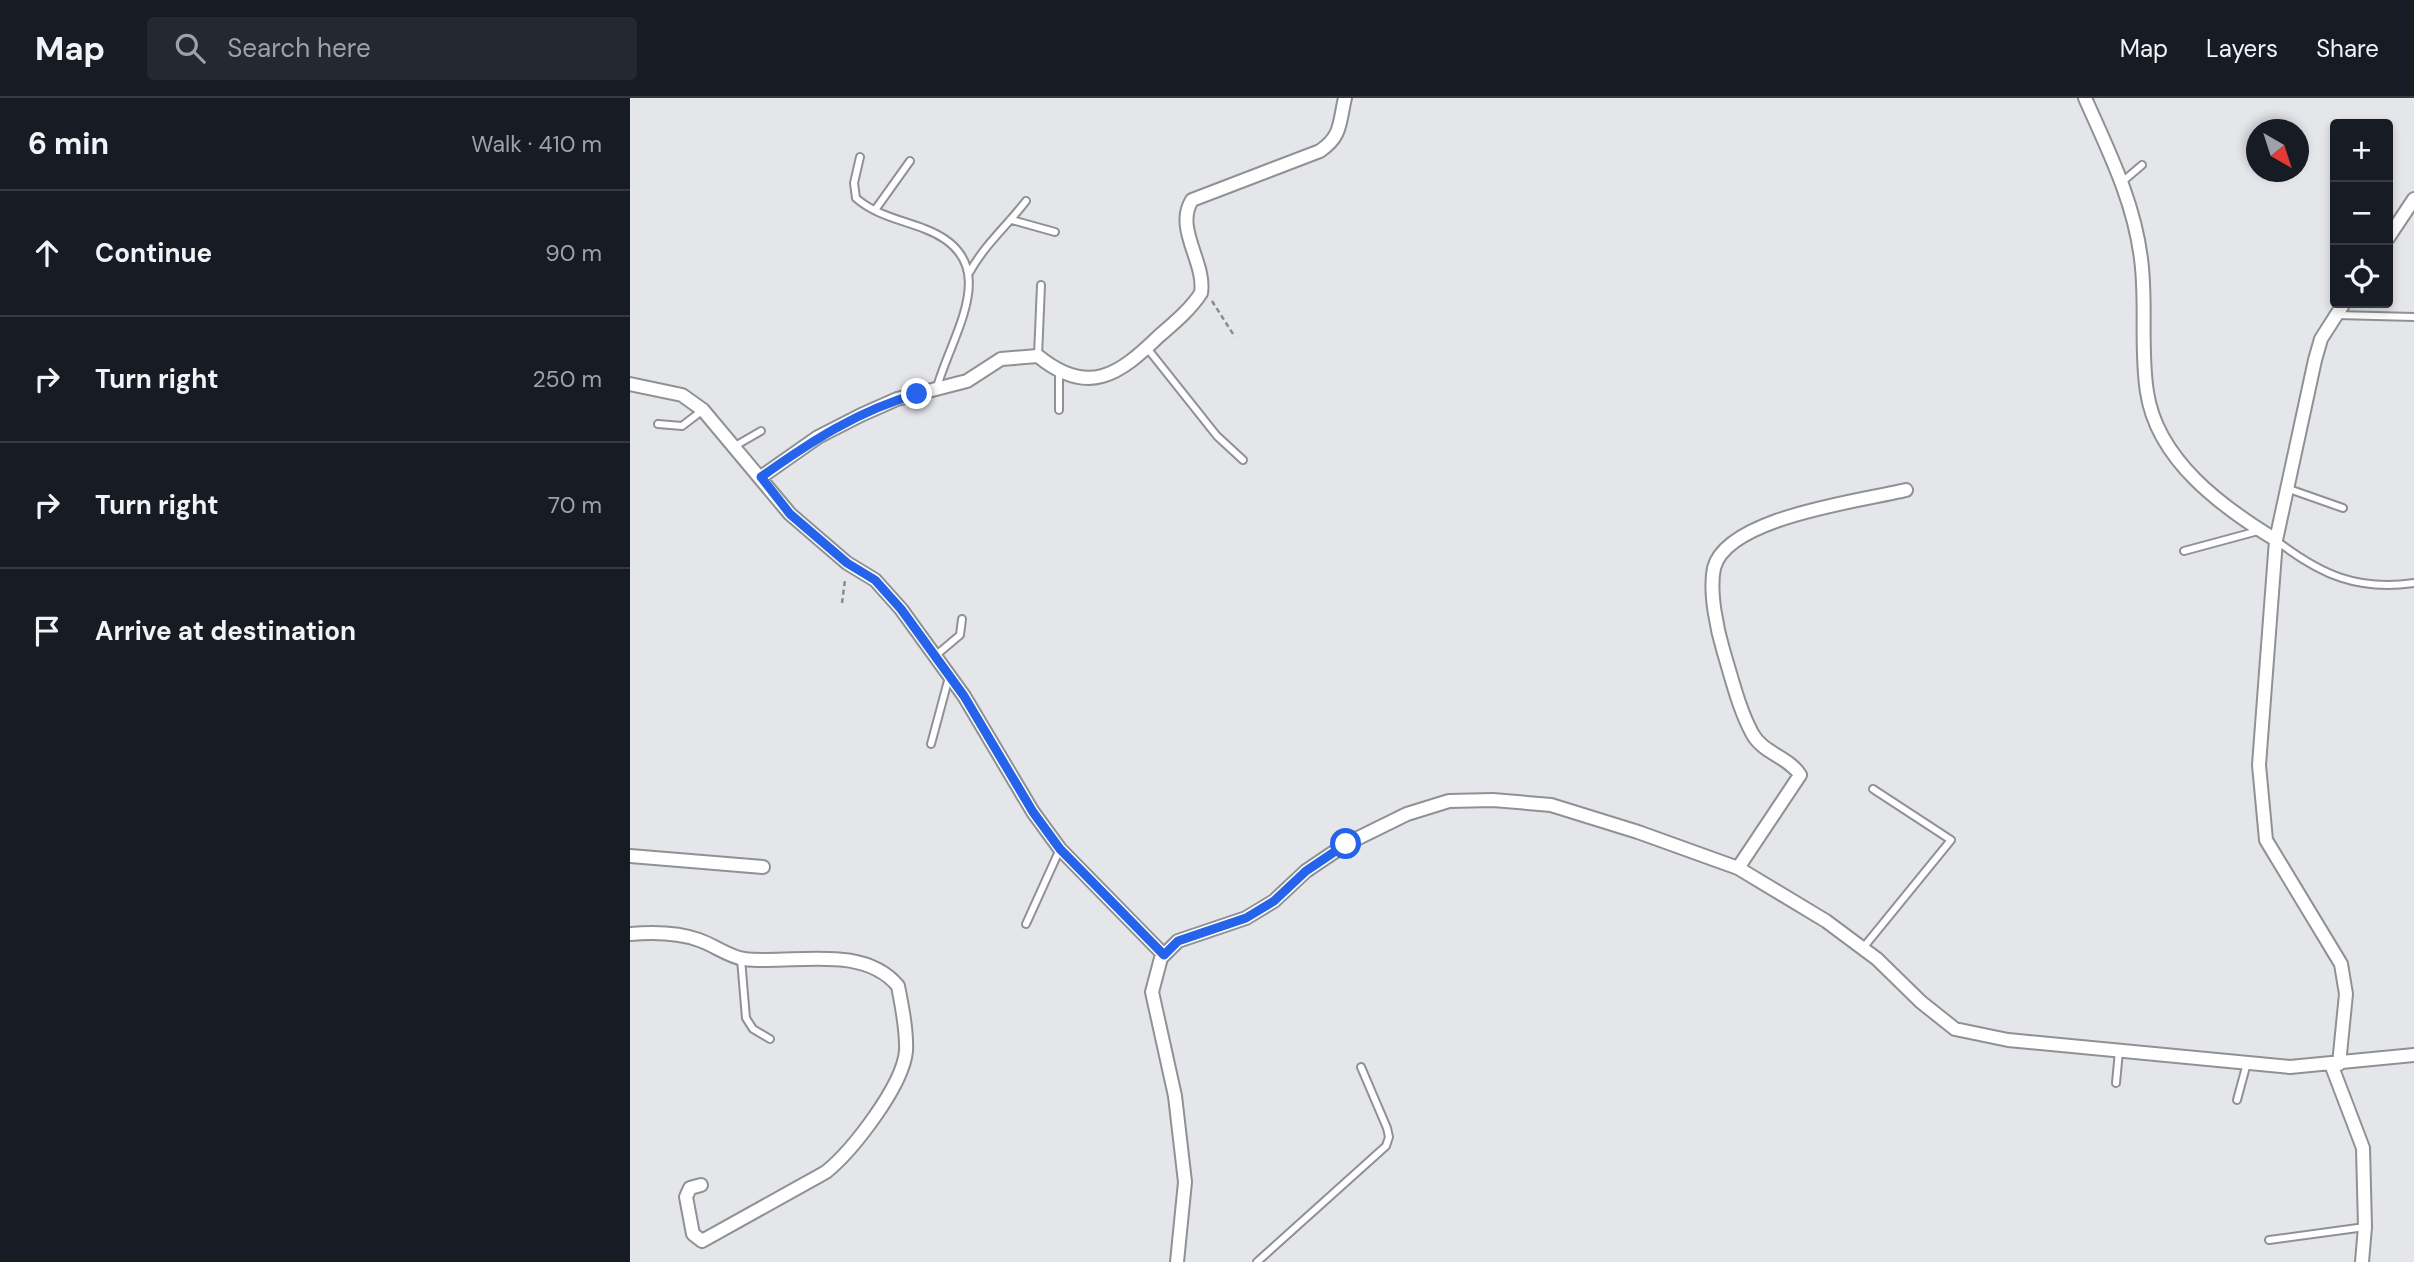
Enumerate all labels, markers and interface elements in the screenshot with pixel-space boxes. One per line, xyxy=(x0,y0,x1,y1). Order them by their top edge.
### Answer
search box xyxy=(147,17,637,80)
text: Map xyxy=(35,27,105,70)
icon: search xyxy=(171,29,209,67)
text: Search here xyxy=(227,31,371,65)
text: Map xyxy=(2120,33,2168,64)
text: Layers xyxy=(2206,33,2278,64)
text: Share xyxy=(2316,33,2379,64)
north arrow xyxy=(2246,119,2309,182)
map controls xyxy=(2330,119,2393,308)
button: + xyxy=(2330,119,2393,182)
text: 6 min xyxy=(28,124,109,163)
text: Walk · 410 m xyxy=(471,129,602,159)
button: − xyxy=(2330,182,2393,245)
icon: ahead xyxy=(28,234,66,272)
text: Continue xyxy=(95,236,212,270)
text: 90 m xyxy=(545,238,602,268)
button: locate xyxy=(2330,245,2393,308)
icon: right xyxy=(28,360,66,398)
text: Turn right xyxy=(95,362,219,396)
text: 250 m xyxy=(532,364,602,394)
route end xyxy=(901,378,932,409)
icon: right xyxy=(28,486,66,524)
text: Turn right xyxy=(95,488,219,522)
text: 70 m xyxy=(548,490,602,520)
icon: arrive xyxy=(28,612,66,650)
text: Arrive at destination xyxy=(95,614,356,648)
route start xyxy=(1330,828,1361,859)

